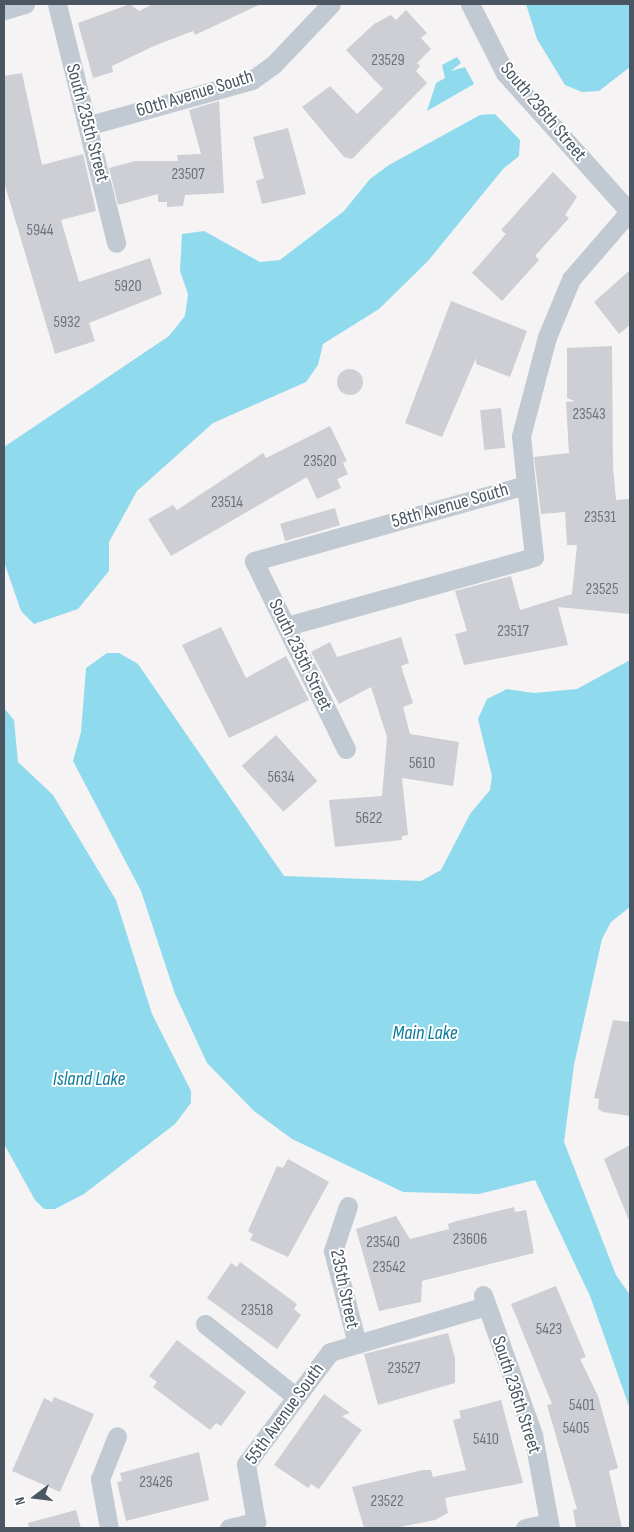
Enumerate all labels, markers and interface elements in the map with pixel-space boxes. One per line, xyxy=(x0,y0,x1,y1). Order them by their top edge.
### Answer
house number: 23529 xyxy=(371,51,405,71)
street label: South 236th Street xyxy=(495,58,591,166)
street label: South 235th Street xyxy=(60,61,114,185)
street label: 60th Avenue South xyxy=(134,65,256,123)
house number: 23507 xyxy=(171,165,205,185)
house number: 5944 xyxy=(27,221,53,241)
house number: 5920 xyxy=(114,277,142,297)
house number: 5932 xyxy=(54,313,80,333)
house number: 23543 xyxy=(572,405,606,425)
house number: 23520 xyxy=(303,452,337,472)
street label: 58th Avenue South xyxy=(389,478,511,534)
house number: 23514 xyxy=(211,493,243,513)
house number: 23531 xyxy=(584,508,616,528)
house number: 23525 xyxy=(586,580,618,600)
street label: South 235th Street xyxy=(263,595,337,715)
house number: 23517 xyxy=(497,622,529,642)
house number: 5610 xyxy=(409,754,435,774)
house number: 5634 xyxy=(268,768,294,788)
house number: 5622 xyxy=(356,809,382,829)
water label: Main Lake xyxy=(393,1021,457,1045)
water label: Island Lake xyxy=(53,1067,125,1091)
house number: 23606 xyxy=(453,1230,487,1250)
house number: 23540 xyxy=(366,1233,400,1253)
street label: 235th Street xyxy=(324,1247,364,1331)
house number: 23542 xyxy=(372,1258,406,1278)
house number: 23518 xyxy=(241,1301,273,1321)
house number: 5423 xyxy=(536,1320,562,1340)
street label: South 236th Street xyxy=(486,1333,546,1457)
street label: 55th Avenue South xyxy=(241,1359,329,1469)
house number: 23527 xyxy=(388,1359,420,1379)
house number: 5401 xyxy=(569,1396,595,1416)
house number: 5405 xyxy=(563,1419,589,1439)
house number: 5410 xyxy=(473,1430,499,1450)
north arrow xyxy=(10,1472,60,1522)
house number: 23426 xyxy=(139,1473,173,1493)
house number: 23522 xyxy=(371,1492,403,1512)
text: N xyxy=(11,1495,29,1507)

